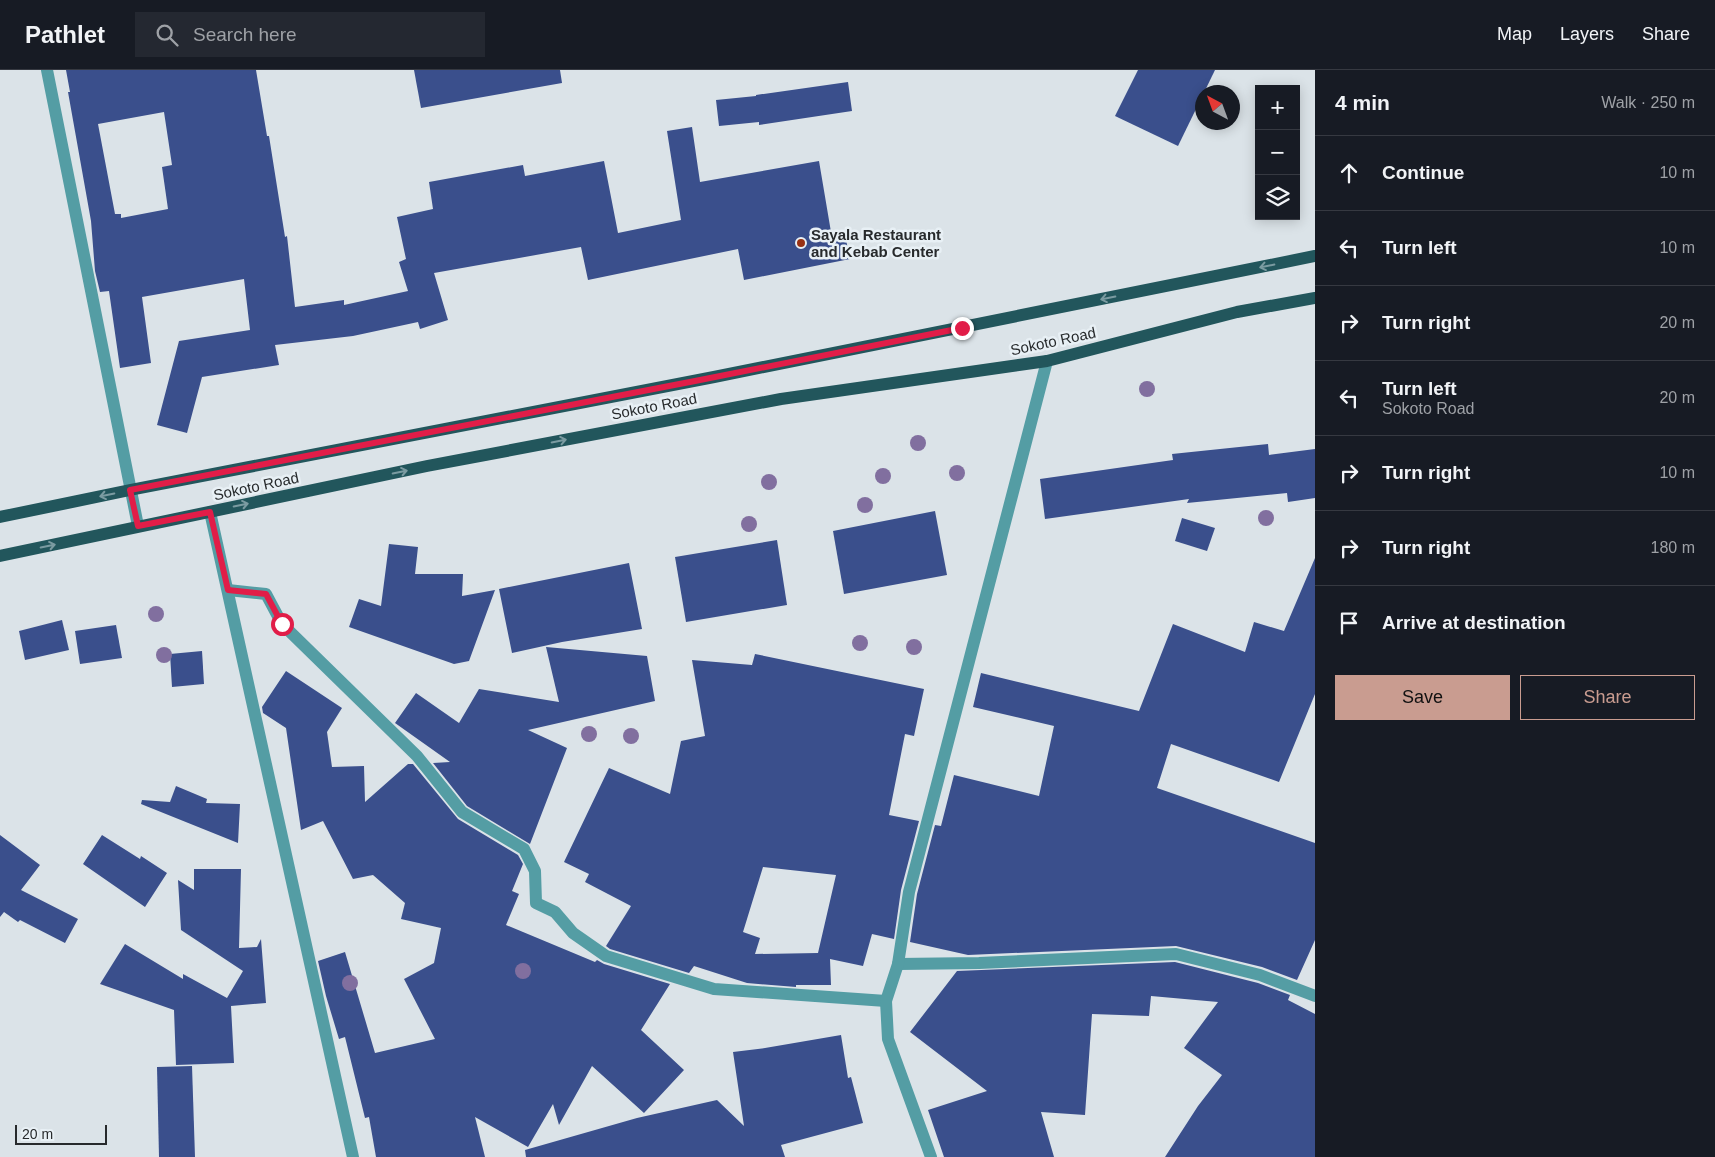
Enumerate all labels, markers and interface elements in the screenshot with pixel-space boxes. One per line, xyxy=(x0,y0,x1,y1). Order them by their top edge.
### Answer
search box xyxy=(135,12,485,57)
text: Pathlet xyxy=(25,21,105,48)
icon: search xyxy=(153,21,181,49)
text: Search here xyxy=(193,24,297,45)
text: Map xyxy=(1497,24,1532,44)
text: Layers xyxy=(1560,24,1614,44)
text: Share xyxy=(1642,24,1690,44)
north arrow xyxy=(1195,85,1240,130)
map controls xyxy=(1255,85,1300,220)
button: + xyxy=(1255,85,1300,130)
text: 4 min xyxy=(1335,91,1390,114)
text: Walk · 250 m xyxy=(1601,94,1695,111)
button: − xyxy=(1255,130,1300,175)
icon: ahead xyxy=(1335,159,1363,187)
text: Continue xyxy=(1382,162,1464,183)
text: 10 m xyxy=(1659,164,1695,181)
button: layers xyxy=(1255,175,1300,220)
place label: Sayala Restaurant and Kebab Center xyxy=(811,226,941,260)
icon: left xyxy=(1335,234,1363,262)
marker: Sayala Restaurant and Kebab Center xyxy=(795,237,807,249)
text: Turn left xyxy=(1382,237,1457,258)
text: 10 m xyxy=(1659,239,1695,256)
one-way arrow xyxy=(1260,262,1276,271)
one-way arrow xyxy=(1100,294,1116,303)
icon: right xyxy=(1335,309,1363,337)
text: Turn right xyxy=(1382,312,1470,333)
text: 20 m xyxy=(1659,314,1695,331)
route end xyxy=(951,317,974,340)
street label: Sokoto Road xyxy=(1009,324,1097,358)
text: Turn left xyxy=(1382,378,1457,399)
icon: left xyxy=(1335,384,1363,412)
street label: Sokoto Road xyxy=(610,389,698,423)
text: 20 m xyxy=(1659,389,1695,406)
text: Sokoto Road xyxy=(1382,400,1475,417)
one-way arrow xyxy=(551,436,567,445)
icon: right xyxy=(1335,459,1363,487)
text: Turn right xyxy=(1382,462,1470,483)
text: 10 m xyxy=(1659,464,1695,481)
one-way arrow xyxy=(392,467,408,476)
street label: Sokoto Road xyxy=(212,469,300,503)
one-way arrow xyxy=(100,491,116,500)
one-way arrow xyxy=(233,500,249,510)
icon: right xyxy=(1335,534,1363,562)
text: Turn right xyxy=(1382,537,1470,558)
text: 180 m xyxy=(1651,539,1695,556)
one-way arrow xyxy=(39,541,55,550)
icon: arrive xyxy=(1335,609,1363,637)
text: Arrive at destination xyxy=(1382,612,1566,633)
route start xyxy=(271,613,294,636)
button: Save xyxy=(1335,675,1510,720)
button: Share xyxy=(1520,675,1695,720)
scale bar xyxy=(15,1122,108,1145)
text: 20 m xyxy=(22,1126,53,1142)

